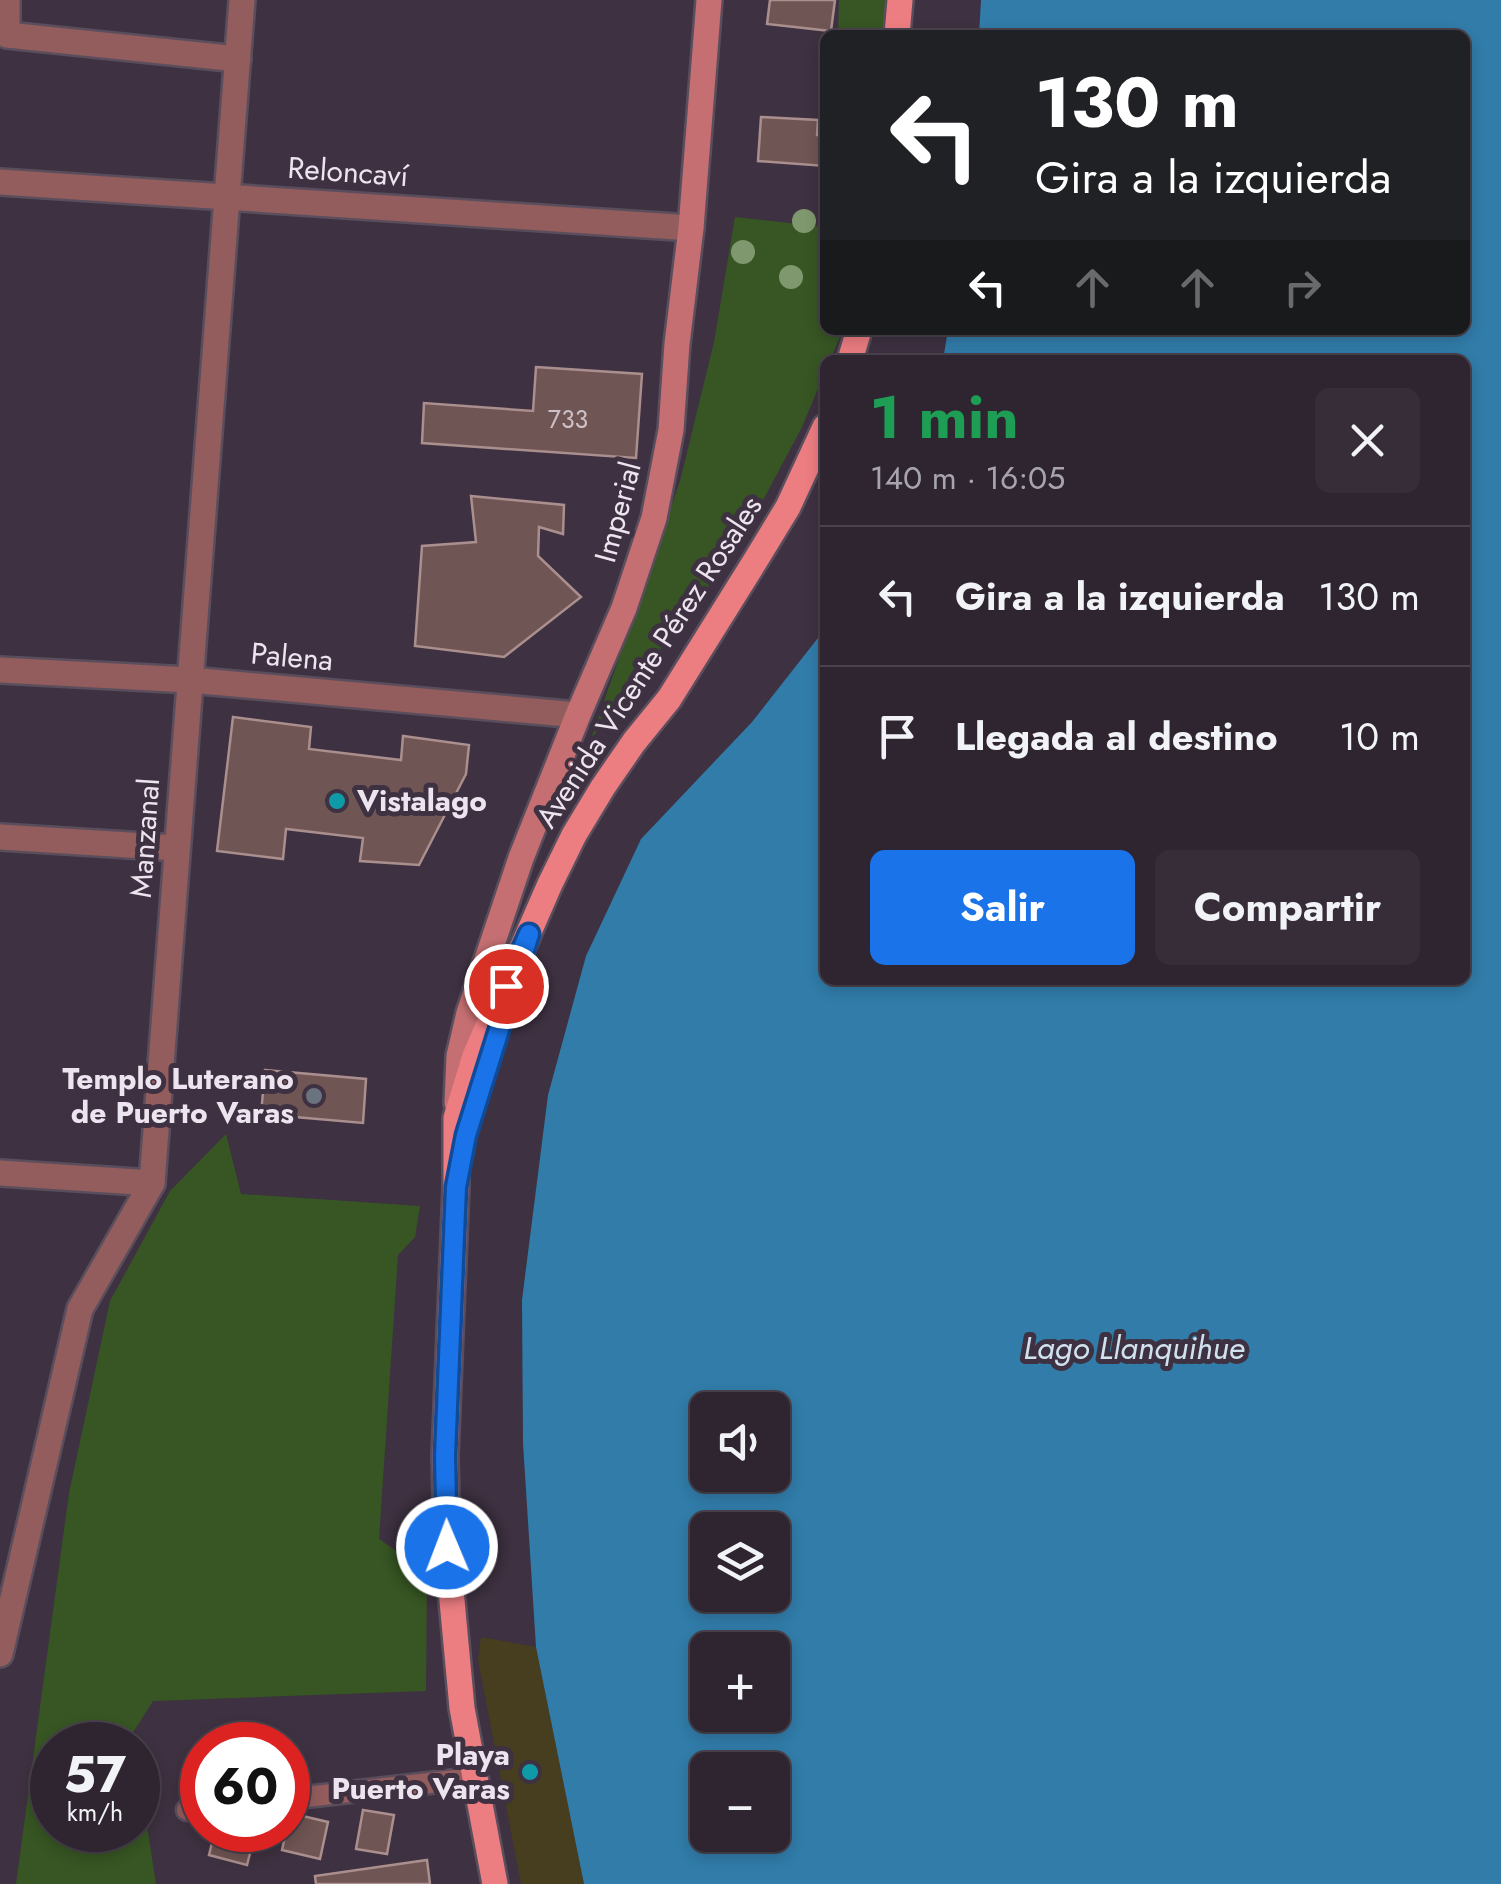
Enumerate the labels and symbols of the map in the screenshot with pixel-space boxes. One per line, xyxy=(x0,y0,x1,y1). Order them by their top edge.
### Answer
street label: Reloncaví xyxy=(286,146,411,197)
house number: 733 xyxy=(548,401,588,437)
street label: Imperial xyxy=(583,457,652,567)
street label: Avenida Vicente Pérez Rosales xyxy=(525,487,772,836)
street label: Palena xyxy=(249,631,335,682)
street label: Manzanal xyxy=(119,777,170,899)
place label: Vistalago xyxy=(356,779,487,822)
marker: Vistalago xyxy=(326,790,348,812)
pin xyxy=(464,944,549,1029)
place label: Templo Luterano de Puerto Varas xyxy=(62,1057,294,1134)
marker: Templo Luterano de Puerto Varas xyxy=(303,1085,325,1107)
water label: Lago Llanquihue xyxy=(1023,1325,1245,1371)
position arrow xyxy=(395,1495,499,1599)
speed limit sign: 60 xyxy=(180,1722,310,1852)
place label: Playa Puerto Varas xyxy=(332,1733,510,1810)
marker: Playa Puerto Varas xyxy=(519,1761,541,1783)

